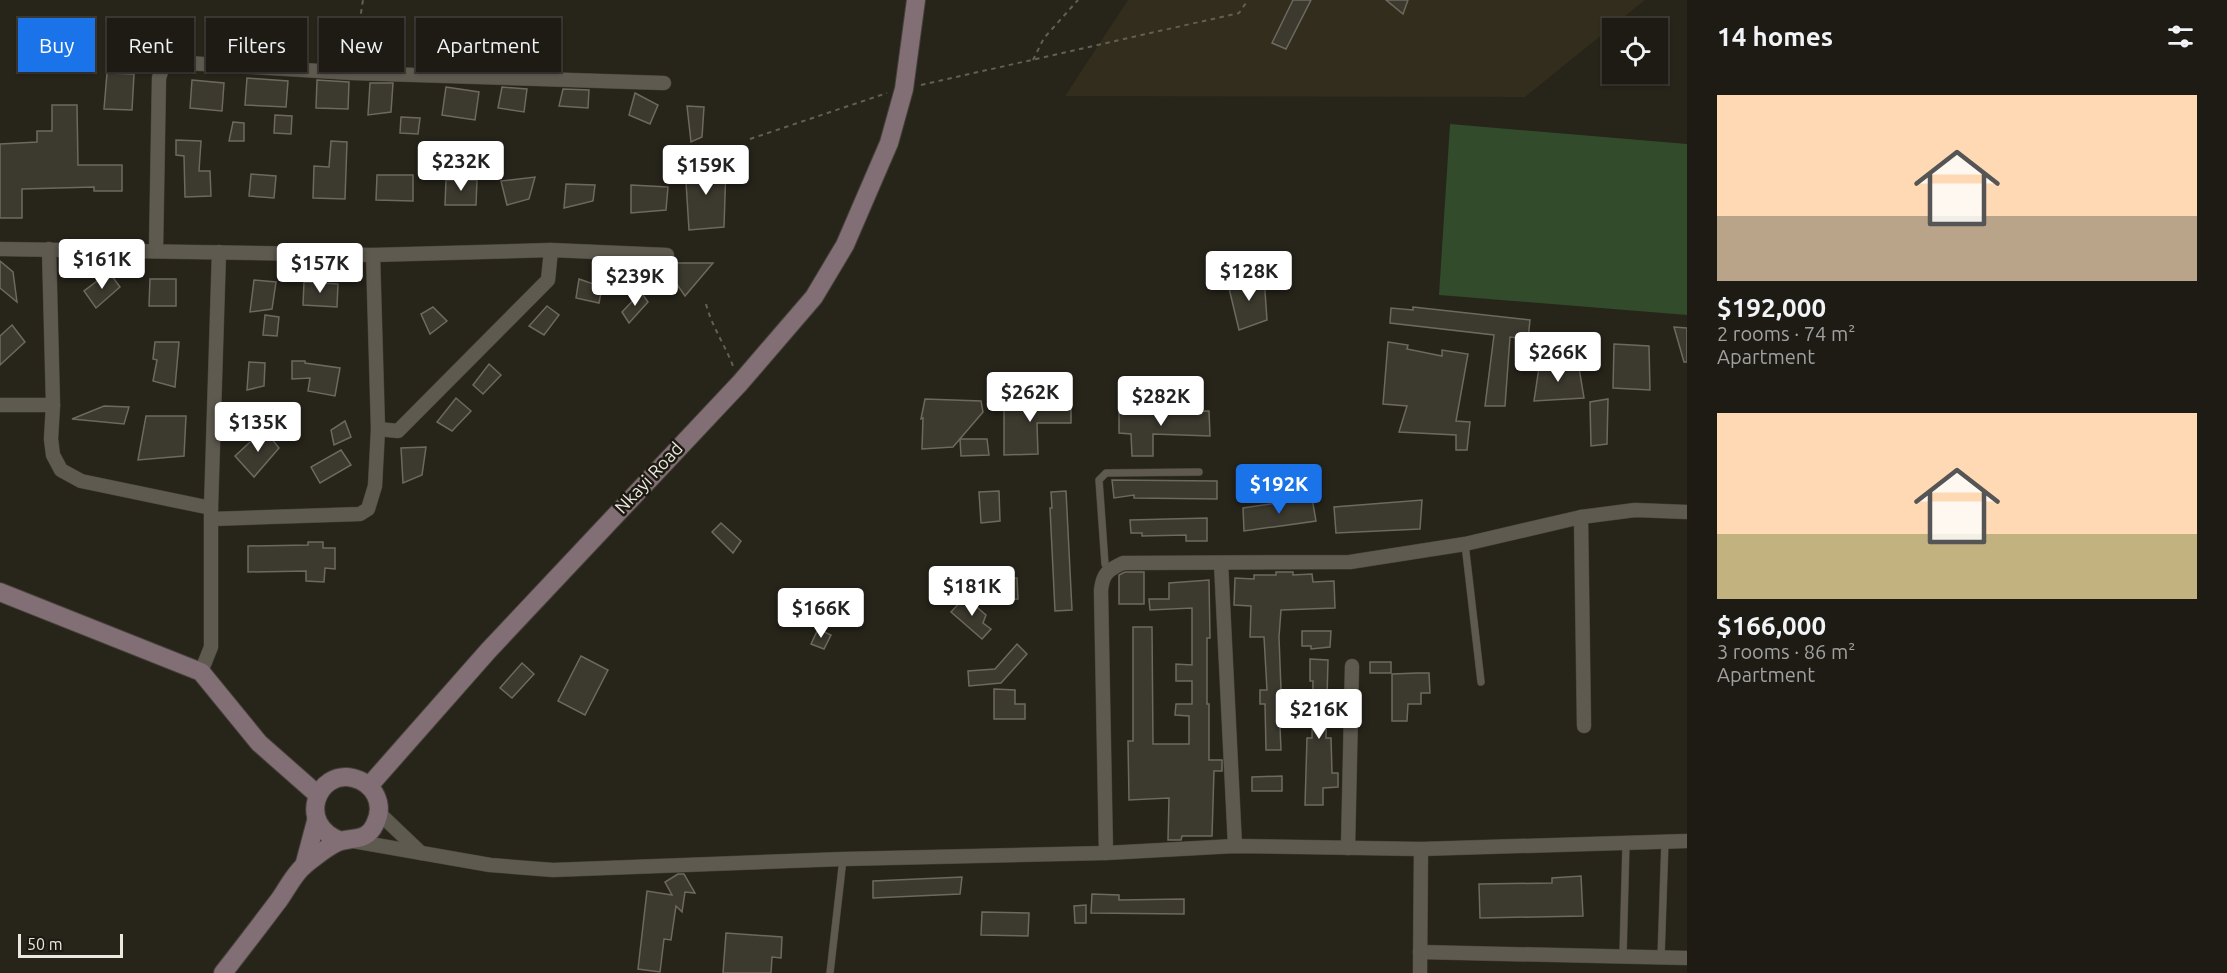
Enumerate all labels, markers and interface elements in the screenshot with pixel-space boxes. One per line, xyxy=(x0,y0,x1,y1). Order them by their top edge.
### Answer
chip: Buy xyxy=(18,18,95,72)
chip: Rent xyxy=(107,18,194,72)
chip: Filters xyxy=(206,18,307,72)
chip: New xyxy=(319,18,404,72)
chip: Apartment xyxy=(416,18,561,72)
map controls xyxy=(1602,18,1668,84)
button: locate xyxy=(1602,18,1668,84)
icon: filters xyxy=(2164,20,2197,53)
text: 14 homes xyxy=(1717,22,1833,51)
icon: home xyxy=(1903,134,2011,242)
pin: $232K xyxy=(419,141,503,192)
pin: $159K xyxy=(664,145,748,196)
text: $232K xyxy=(432,149,490,172)
text: $159K xyxy=(677,153,735,176)
pin: $161K xyxy=(60,239,144,290)
pin: $157K xyxy=(278,243,362,294)
text: $161K xyxy=(73,247,131,270)
text: $157K xyxy=(291,251,349,274)
pin: $128K xyxy=(1207,251,1291,302)
pin: $239K xyxy=(593,256,677,307)
text: $128K xyxy=(1220,259,1278,282)
text: $239K xyxy=(606,264,664,287)
text: $192,000 xyxy=(1717,293,1826,322)
text: 2 rooms · 74 m² xyxy=(1717,322,1855,345)
pin: $266K xyxy=(1516,332,1600,383)
text: $266K xyxy=(1529,340,1587,363)
text: Apartment xyxy=(1717,345,1815,368)
pin: $262K xyxy=(988,372,1072,423)
pin: $282K xyxy=(1119,376,1203,427)
text: $262K xyxy=(1001,380,1059,403)
text: $282K xyxy=(1132,384,1190,407)
pin: $135K xyxy=(216,402,300,453)
text: $135K xyxy=(229,410,287,433)
street label: Nkayi Road xyxy=(610,438,686,517)
icon: home xyxy=(1903,452,2011,560)
pin: $192K xyxy=(1237,464,1321,515)
text: $192K xyxy=(1250,472,1308,495)
pin: $181K xyxy=(930,566,1014,617)
text: $181K xyxy=(943,574,1001,597)
pin: $166K xyxy=(779,588,863,639)
text: $166K xyxy=(792,596,850,619)
text: $166,000 xyxy=(1717,611,1826,640)
text: 3 rooms · 86 m² xyxy=(1717,640,1855,663)
text: Apartment xyxy=(1717,663,1815,686)
pin: $216K xyxy=(1277,689,1361,740)
text: $216K xyxy=(1290,697,1348,720)
scale bar xyxy=(18,931,123,958)
text: 50 m xyxy=(27,935,63,953)

